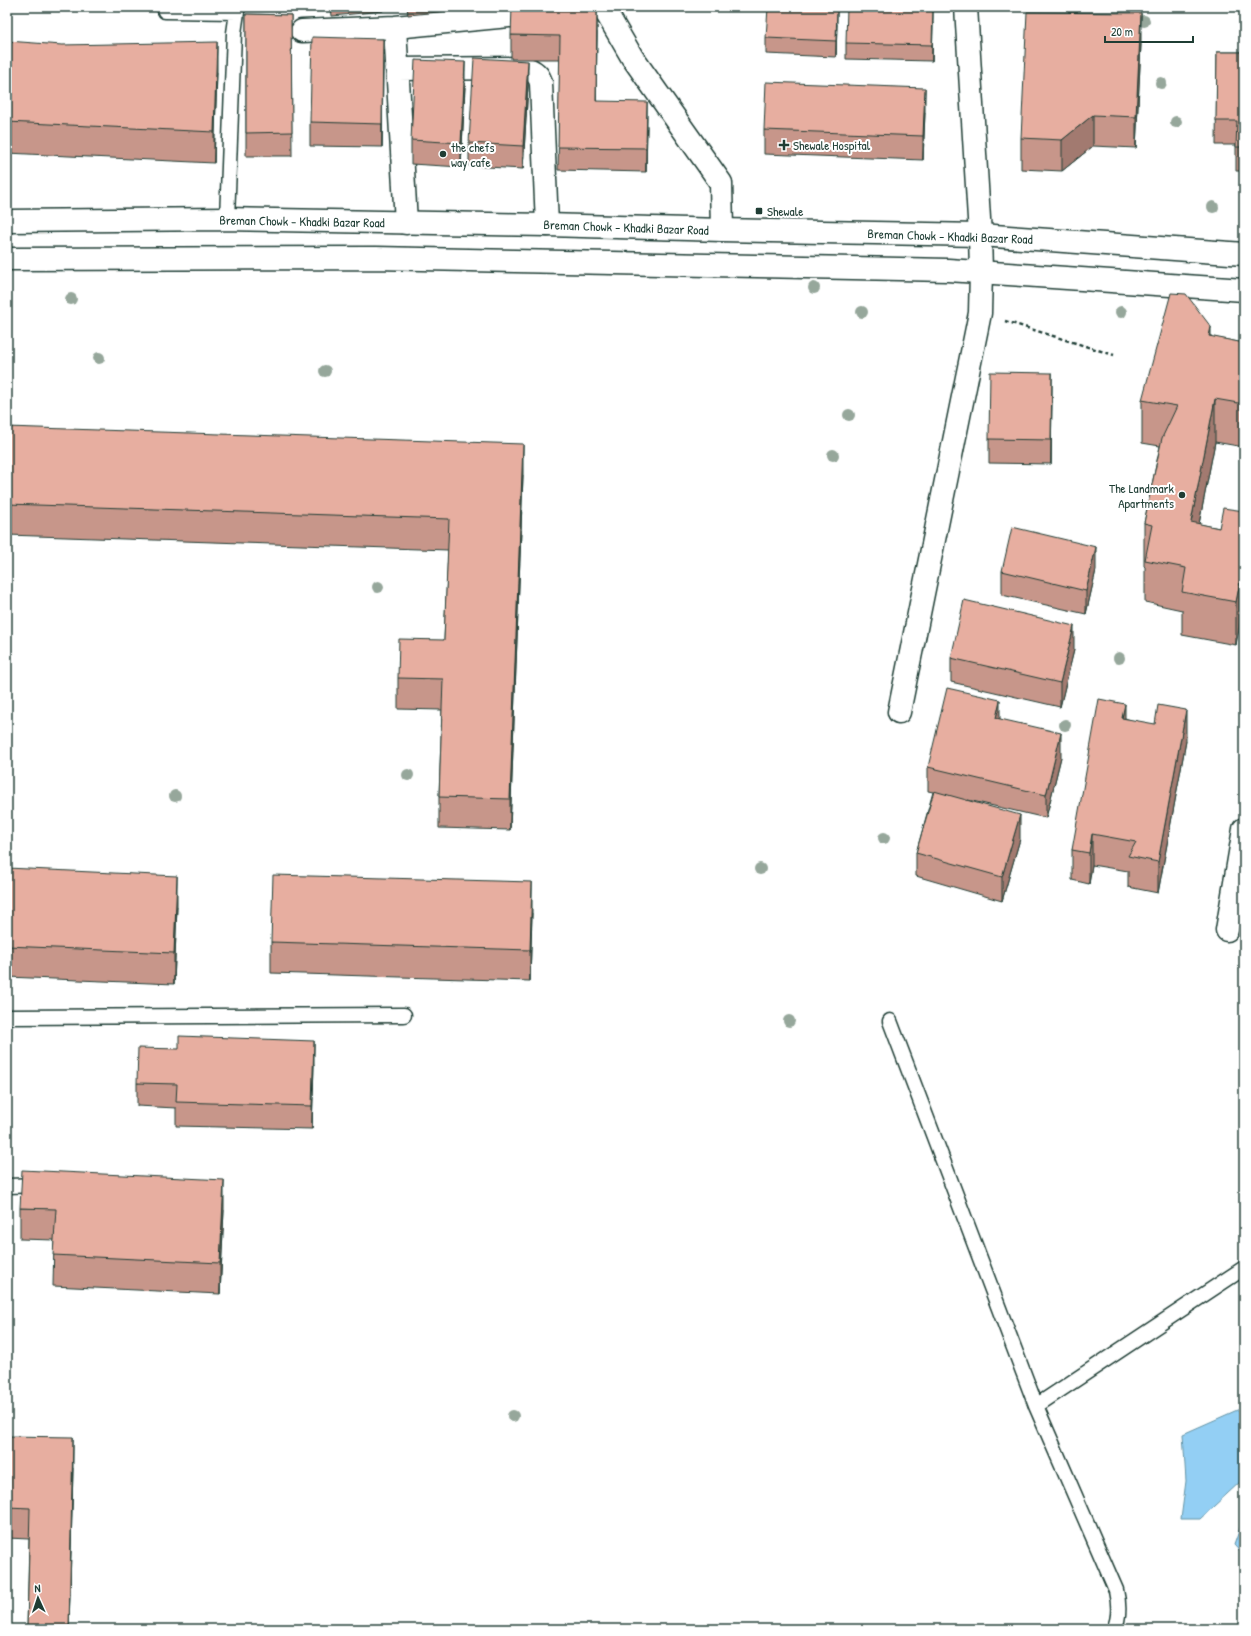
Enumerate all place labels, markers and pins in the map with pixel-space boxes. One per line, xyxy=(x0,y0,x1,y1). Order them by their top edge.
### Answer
place label: Shewale Hospital xyxy=(793,136,871,154)
place label: the chefs way cafe xyxy=(451,138,494,171)
marker: Shewale Hospital xyxy=(778,139,790,151)
marker: the chefs way cafe xyxy=(438,149,448,159)
place label: Shewale xyxy=(767,202,803,220)
marker: Shewale xyxy=(754,206,764,216)
place label: The Landmark Apartments xyxy=(1109,479,1175,512)
marker: The Landmark Apartments xyxy=(1177,490,1187,500)

